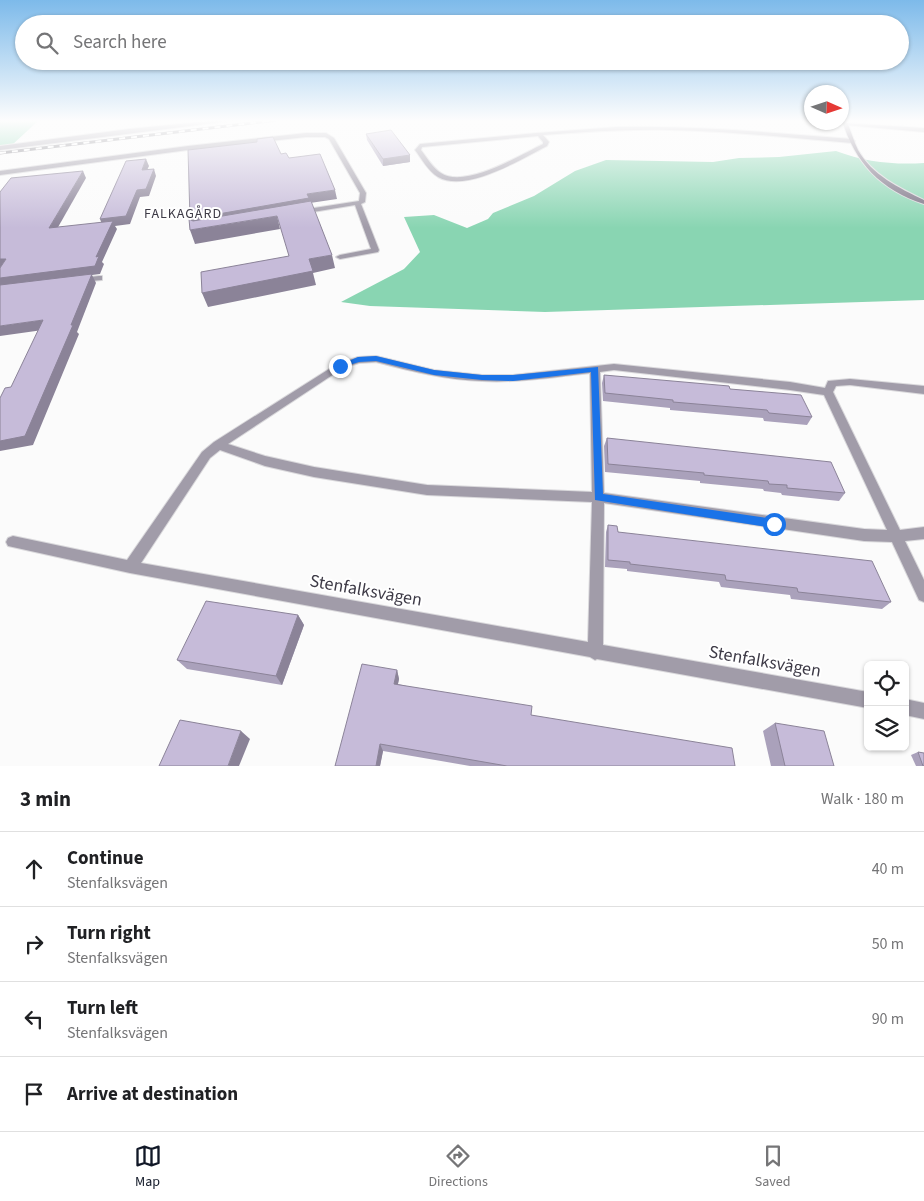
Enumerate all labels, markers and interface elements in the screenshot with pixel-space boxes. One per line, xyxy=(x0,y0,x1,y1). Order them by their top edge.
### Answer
search box xyxy=(15,15,909,70)
icon: search xyxy=(33,29,61,57)
text: Search here xyxy=(73,29,167,56)
north arrow xyxy=(804,85,849,130)
district label: FALKAGÅRD xyxy=(144,204,222,224)
route end xyxy=(329,355,352,378)
route start xyxy=(763,513,786,536)
street label: Stenfalksvägen xyxy=(308,568,424,613)
street label: Stenfalksvägen xyxy=(707,639,823,684)
map controls xyxy=(864,661,909,751)
button: locate xyxy=(864,661,909,706)
button: layers xyxy=(864,706,909,751)
text: 3 min xyxy=(20,784,71,814)
text: Walk · 180 m xyxy=(821,788,904,810)
text: Continue xyxy=(67,845,144,872)
icon: ahead xyxy=(20,855,48,883)
text: 40 m xyxy=(872,858,904,880)
text: Stenfalksvägen xyxy=(67,872,168,894)
text: Turn right xyxy=(67,920,151,947)
icon: right xyxy=(20,930,48,958)
text: 50 m xyxy=(872,933,904,955)
text: Stenfalksvägen xyxy=(67,947,168,969)
text: Turn left xyxy=(67,995,138,1022)
icon: left xyxy=(20,1005,48,1033)
text: 90 m xyxy=(872,1008,904,1030)
text: Stenfalksvägen xyxy=(67,1022,168,1044)
icon: arrive xyxy=(20,1080,48,1108)
text: Arrive at destination xyxy=(67,1081,238,1108)
tab: Map xyxy=(134,1142,162,1192)
tab: Directions xyxy=(429,1142,488,1192)
tab: Saved xyxy=(755,1142,790,1192)

